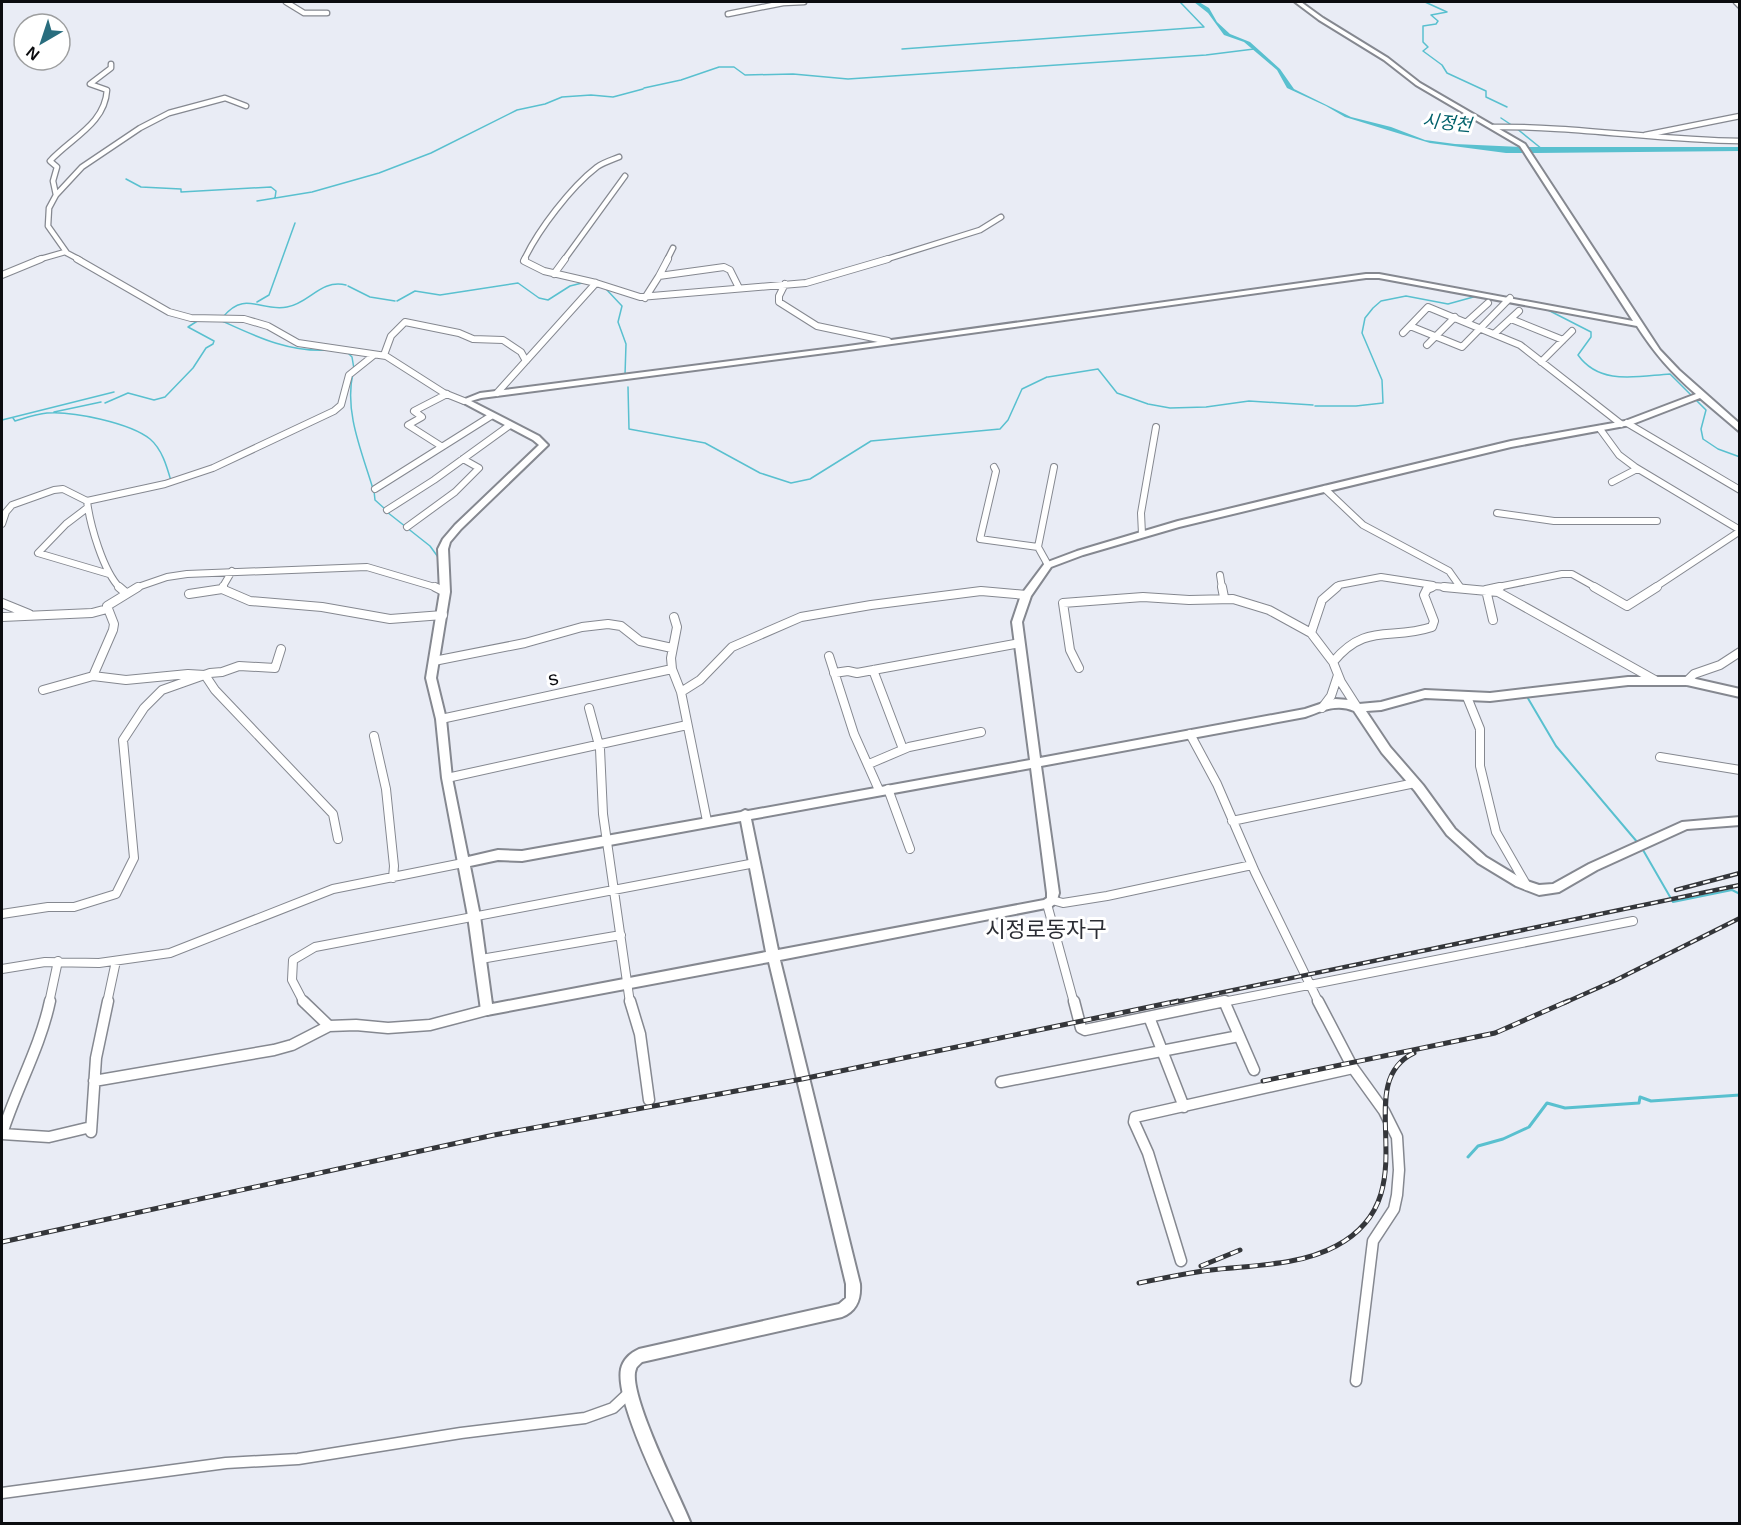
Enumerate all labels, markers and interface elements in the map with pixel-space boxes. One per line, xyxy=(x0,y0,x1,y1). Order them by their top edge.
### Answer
north arrow xyxy=(12,12,72,72)
text: N xyxy=(23,43,43,64)
water label: 시정천 xyxy=(1421,110,1475,136)
street label: s xyxy=(546,666,560,690)
district label: 시정로동자구 xyxy=(985,917,1107,942)

